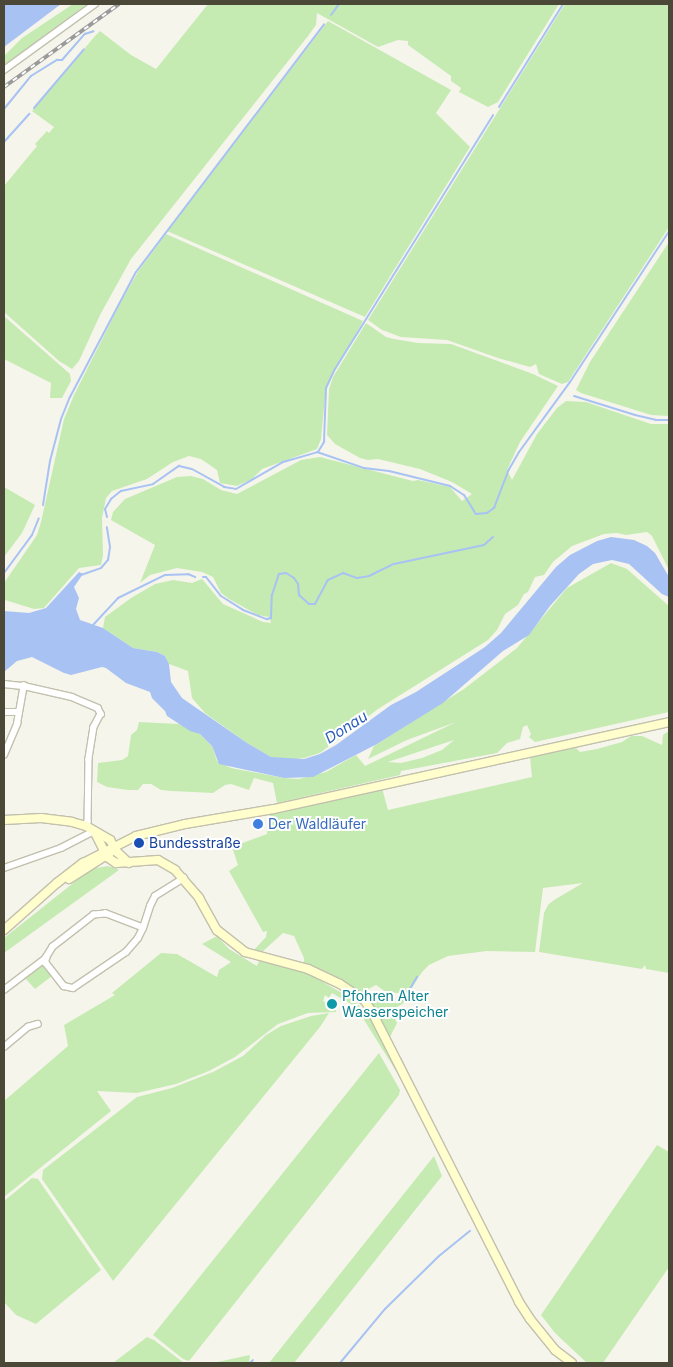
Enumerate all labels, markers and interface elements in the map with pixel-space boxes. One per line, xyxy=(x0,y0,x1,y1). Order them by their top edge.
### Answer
water label: Donau xyxy=(321,707,371,747)
place label: Der Waldläufer xyxy=(268,816,366,832)
marker: Der Waldläufer xyxy=(252,818,264,830)
place label: Bundesstraße xyxy=(149,835,241,851)
marker: Bundesstraße xyxy=(133,837,145,849)
place label: Pfohren Alter Wasserspeicher xyxy=(342,988,448,1020)
marker: Pfohren Alter Wasserspeicher xyxy=(326,998,338,1010)

